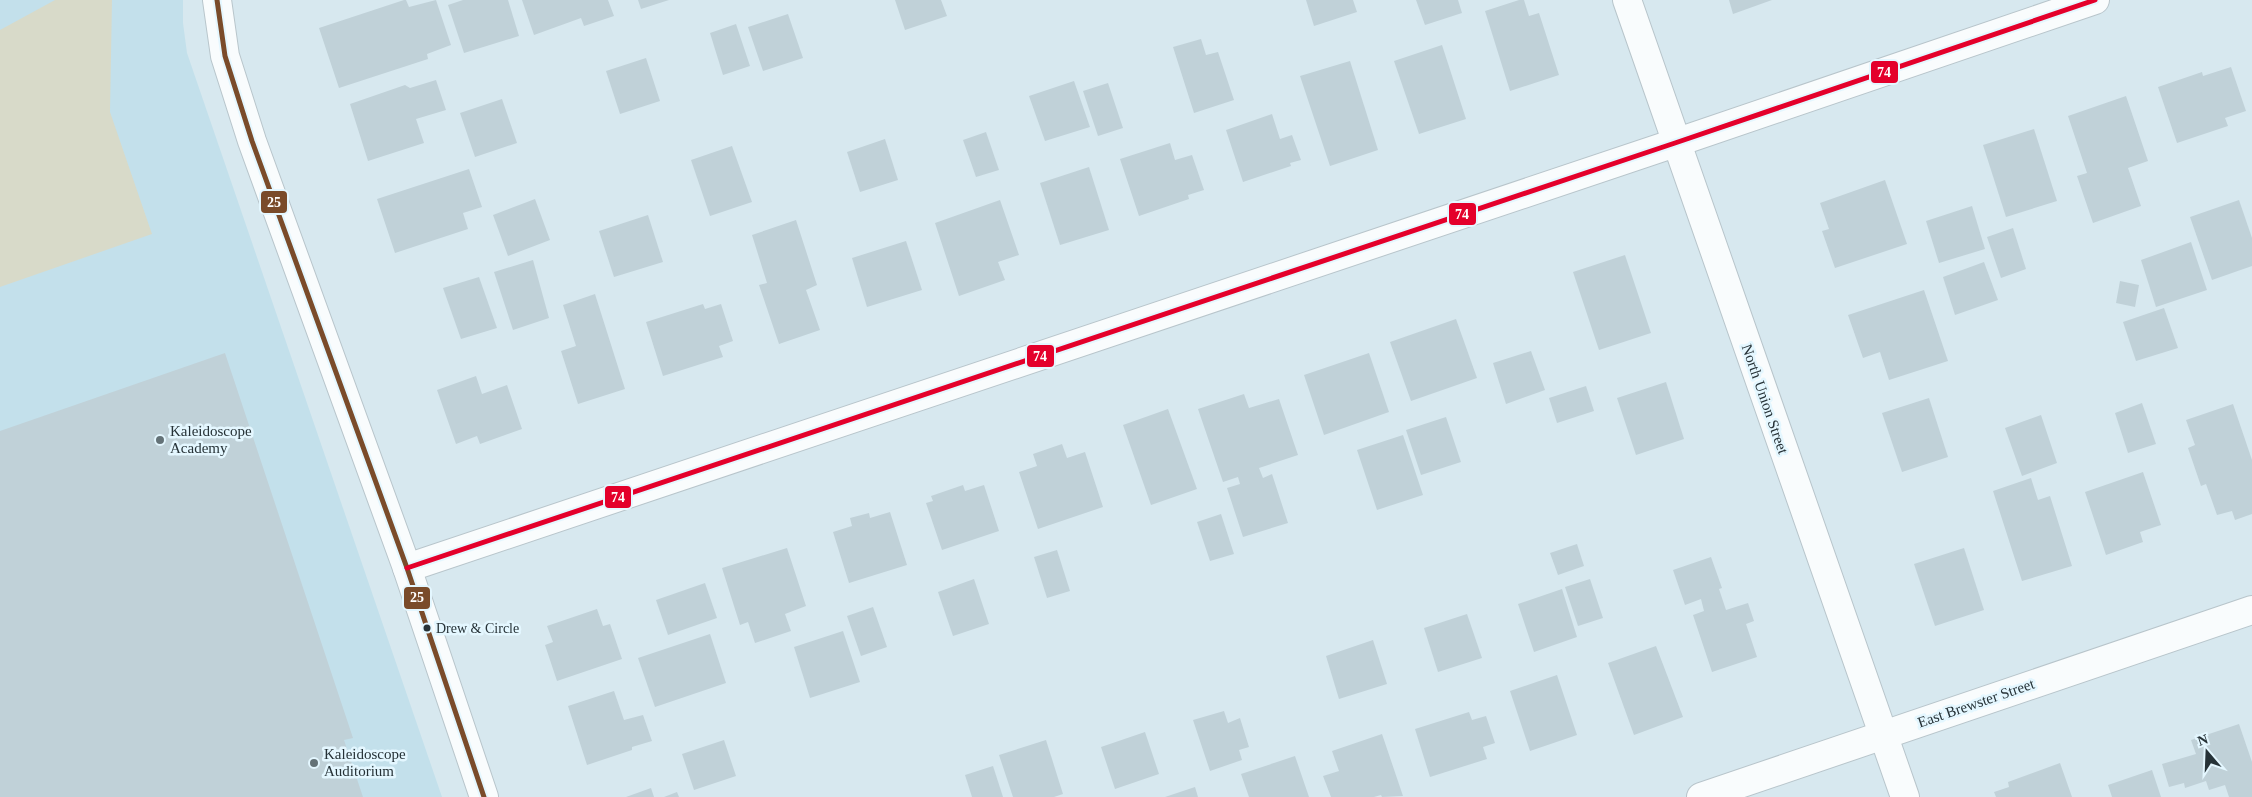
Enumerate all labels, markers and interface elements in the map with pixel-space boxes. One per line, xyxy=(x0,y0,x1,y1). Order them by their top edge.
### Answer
line badge: 74 xyxy=(1870,60,1899,84)
text: 74 xyxy=(1877,65,1891,80)
line badge: 25 xyxy=(260,190,288,214)
text: 25 xyxy=(267,195,281,210)
line badge: 74 xyxy=(1448,202,1477,226)
text: 74 xyxy=(1455,207,1469,222)
street label: North Union Street xyxy=(1739,342,1792,457)
line badge: 74 xyxy=(1026,344,1055,368)
text: 74 xyxy=(1033,349,1047,364)
place label: Kaleidoscope Academy xyxy=(170,423,252,456)
marker: Kaleidoscope Academy xyxy=(154,434,166,446)
line badge: 74 xyxy=(604,485,632,509)
text: 74 xyxy=(611,490,625,505)
line badge: 25 xyxy=(403,586,431,610)
text: 25 xyxy=(410,590,424,605)
place label: Drew & Circle xyxy=(436,621,519,636)
marker: Drew & Circle xyxy=(422,623,432,633)
street label: East Brewster Street xyxy=(1915,675,2037,731)
north arrow xyxy=(2182,727,2232,777)
text: N xyxy=(2196,731,2210,749)
place label: Kaleidoscope Auditorium xyxy=(324,746,406,779)
marker: Kaleidoscope Auditorium xyxy=(308,757,320,769)

